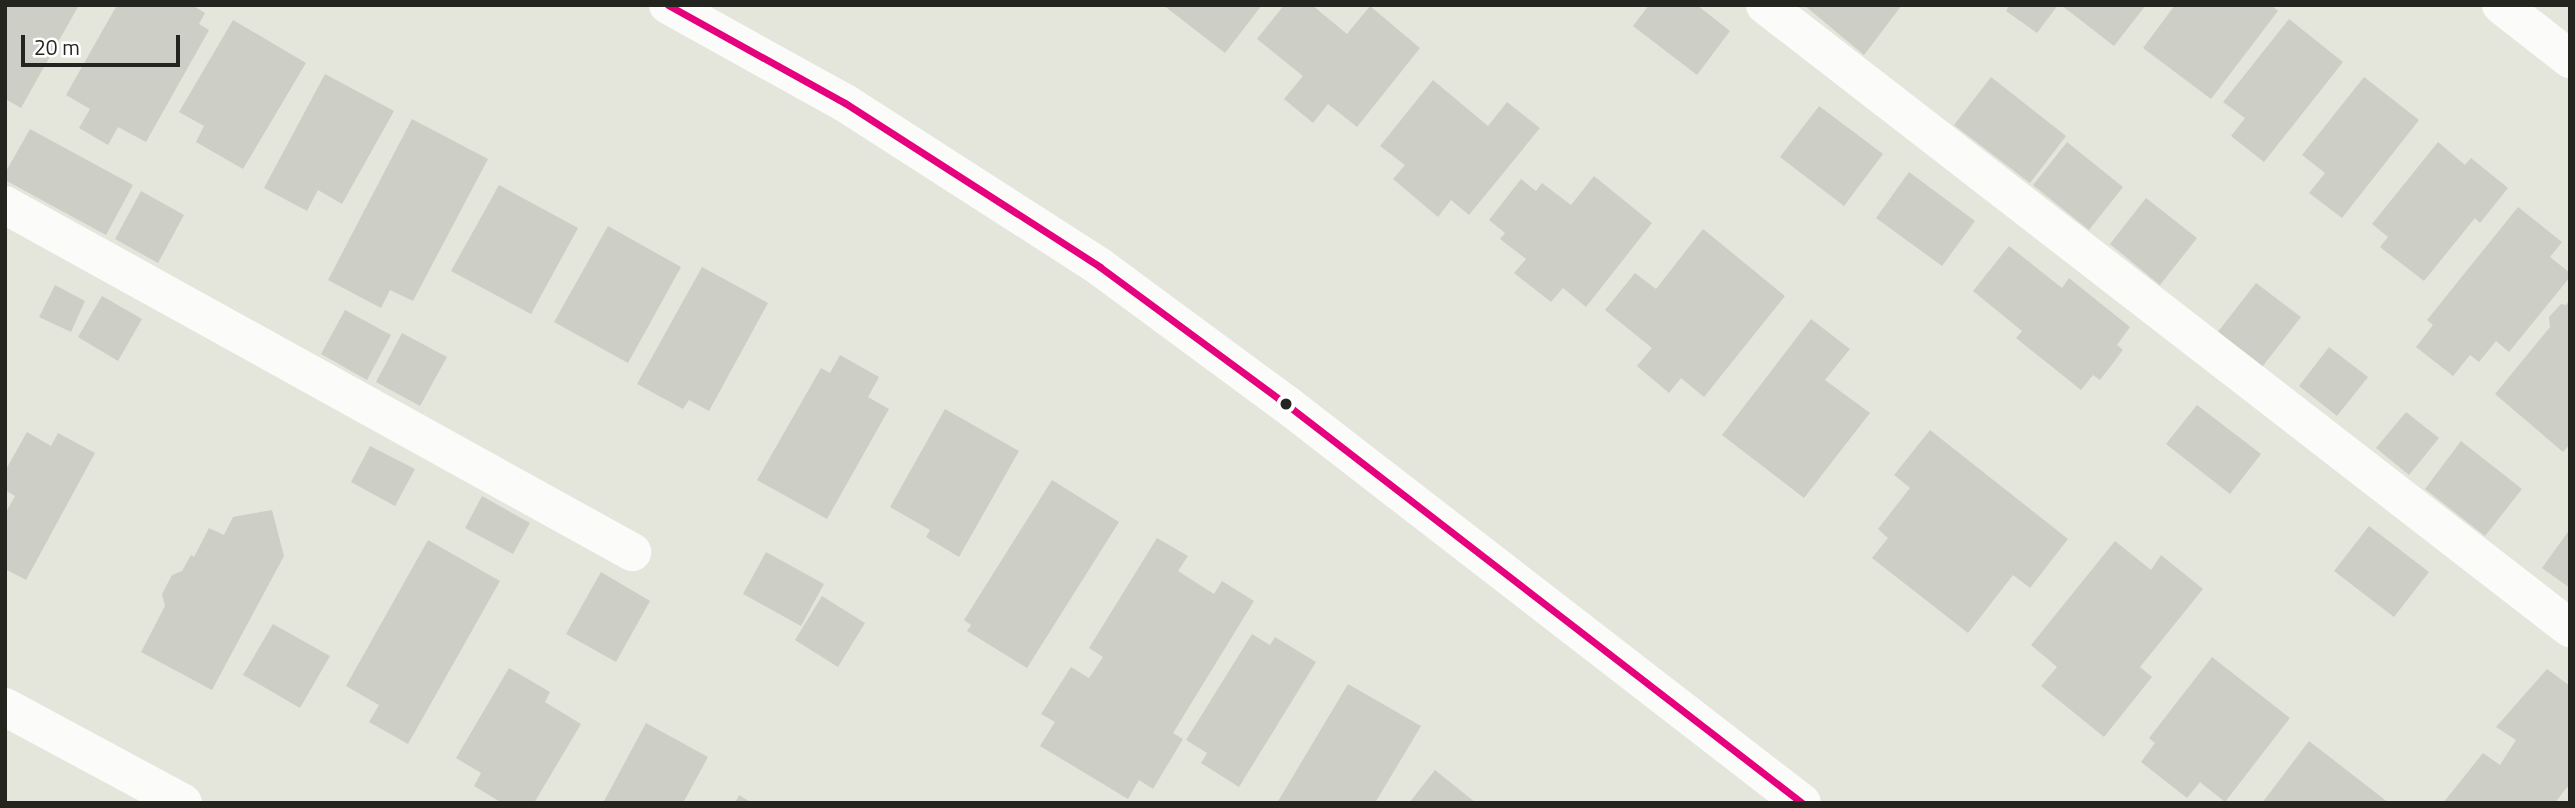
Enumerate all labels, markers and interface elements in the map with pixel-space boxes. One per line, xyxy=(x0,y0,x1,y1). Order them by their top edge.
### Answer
scale bar xyxy=(24,21,184,65)
text: 20 m xyxy=(34,31,80,63)
unlabelled marker xyxy=(1279,397,1293,411)

